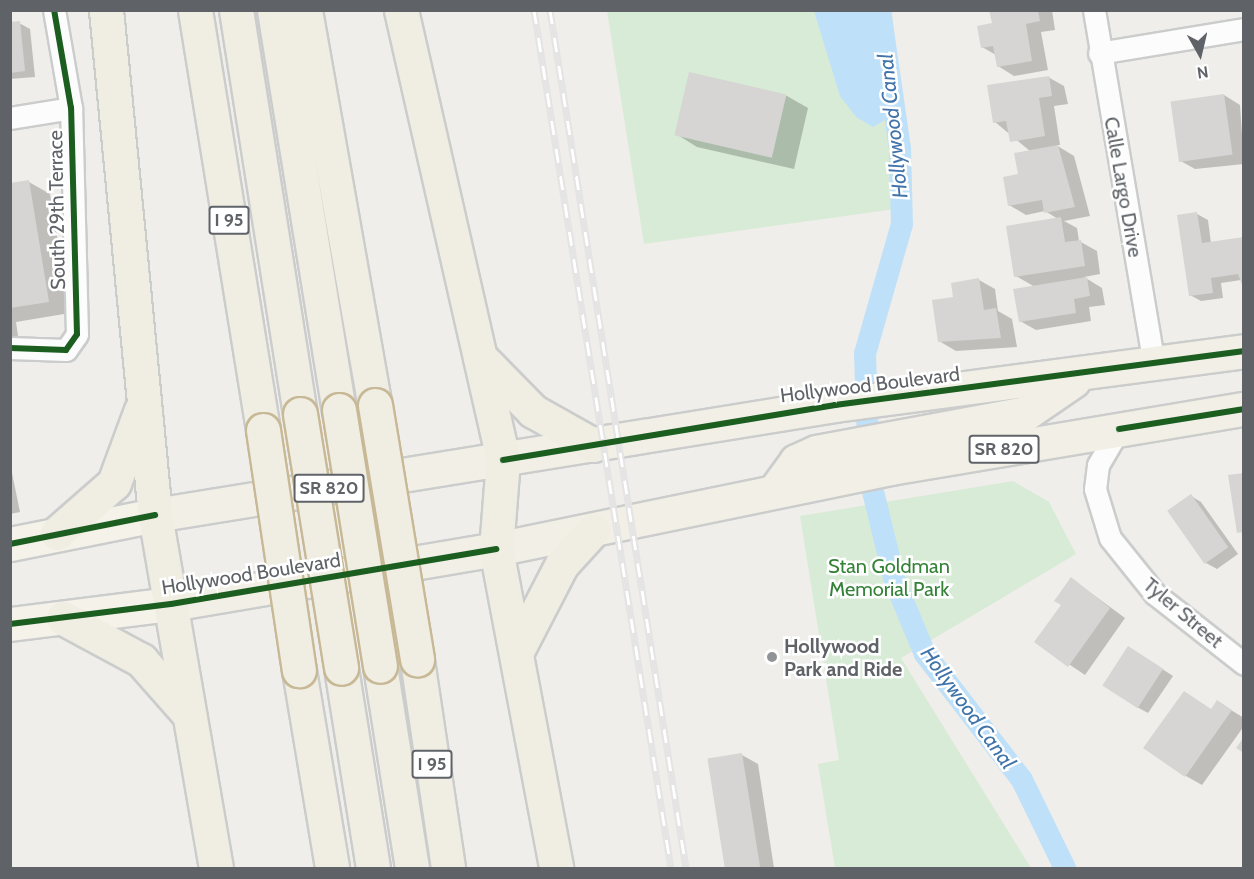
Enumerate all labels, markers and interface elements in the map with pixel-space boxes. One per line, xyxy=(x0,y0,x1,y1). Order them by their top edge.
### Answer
north arrow xyxy=(1170,24,1230,84)
water label: Hollywood Canal xyxy=(873,52,913,200)
text: N xyxy=(1196,62,1209,83)
street label: Calle Largo Drive xyxy=(1099,115,1147,259)
street label: South 29th Terrace xyxy=(44,130,70,290)
road number: I 95 xyxy=(208,205,250,235)
street label: Hollywood Boulevard xyxy=(779,362,961,408)
road number: SR 820 xyxy=(968,434,1040,464)
road number: SR 820 xyxy=(293,473,365,503)
street label: Hollywood Boulevard xyxy=(160,548,342,600)
park label: Stan Goldman Memorial Park xyxy=(828,554,950,601)
street label: Tyler Street xyxy=(1138,573,1228,653)
place label: Hollywood Park and Ride xyxy=(784,634,902,681)
water label: Hollywood Canal xyxy=(915,642,1021,774)
marker: Hollywood Park and Ride xyxy=(765,650,779,664)
road number: I 95 xyxy=(411,749,453,779)

